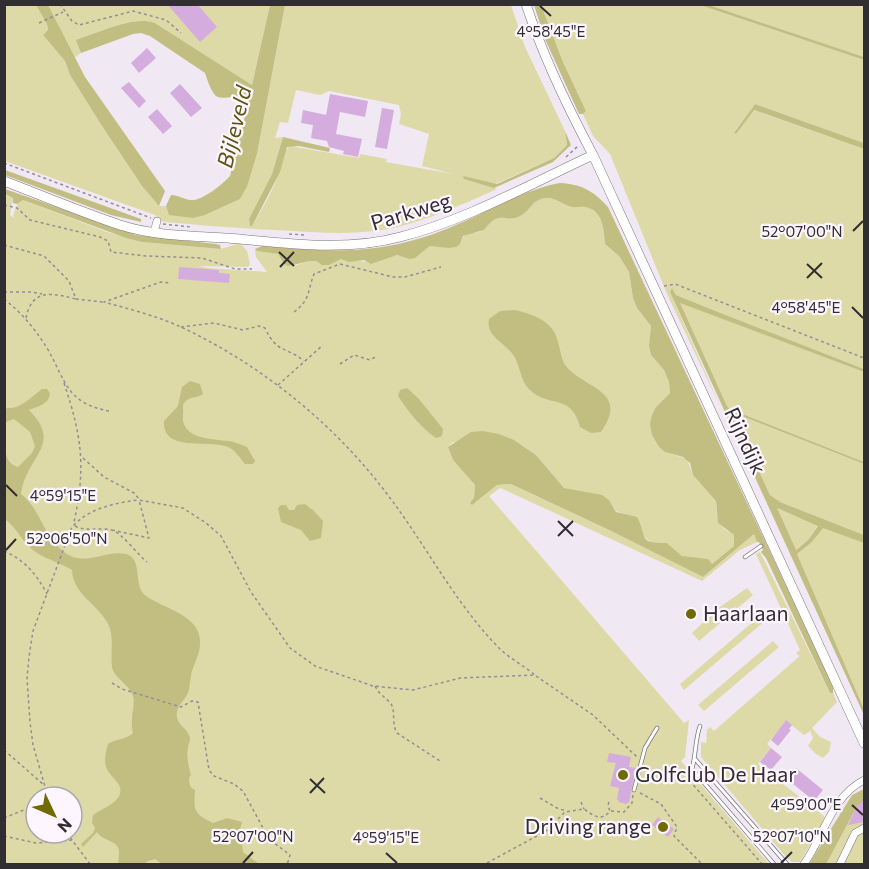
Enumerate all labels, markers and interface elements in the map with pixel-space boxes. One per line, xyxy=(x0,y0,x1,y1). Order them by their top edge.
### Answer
text: 4°58'45"E xyxy=(517,22,586,40)
water label: Bijleveld xyxy=(210,82,257,171)
street label: Parkweg xyxy=(367,187,454,235)
text: 52°07'00"N xyxy=(761,222,843,240)
text: 4°58'45"E xyxy=(772,298,841,316)
street label: Rijndijk xyxy=(720,403,773,478)
text: 4°59'15"E xyxy=(30,486,96,504)
text: 52°06'50"N xyxy=(26,529,108,547)
place label: Haarlaan xyxy=(703,600,788,625)
marker: Haarlaan xyxy=(684,607,698,621)
place label: Golfclub De Haar xyxy=(635,761,797,786)
marker: Golfclub De Haar xyxy=(616,768,630,782)
north arrow xyxy=(24,785,84,845)
text: 4°59'00"E xyxy=(771,795,842,813)
place label: Driving range xyxy=(525,813,651,838)
text: N xyxy=(54,815,76,837)
marker: Driving range xyxy=(656,820,670,834)
text: 52°07'00"N xyxy=(212,827,294,845)
text: 52°07'10"N xyxy=(753,827,831,845)
text: 4°59'15"E xyxy=(353,828,419,846)

